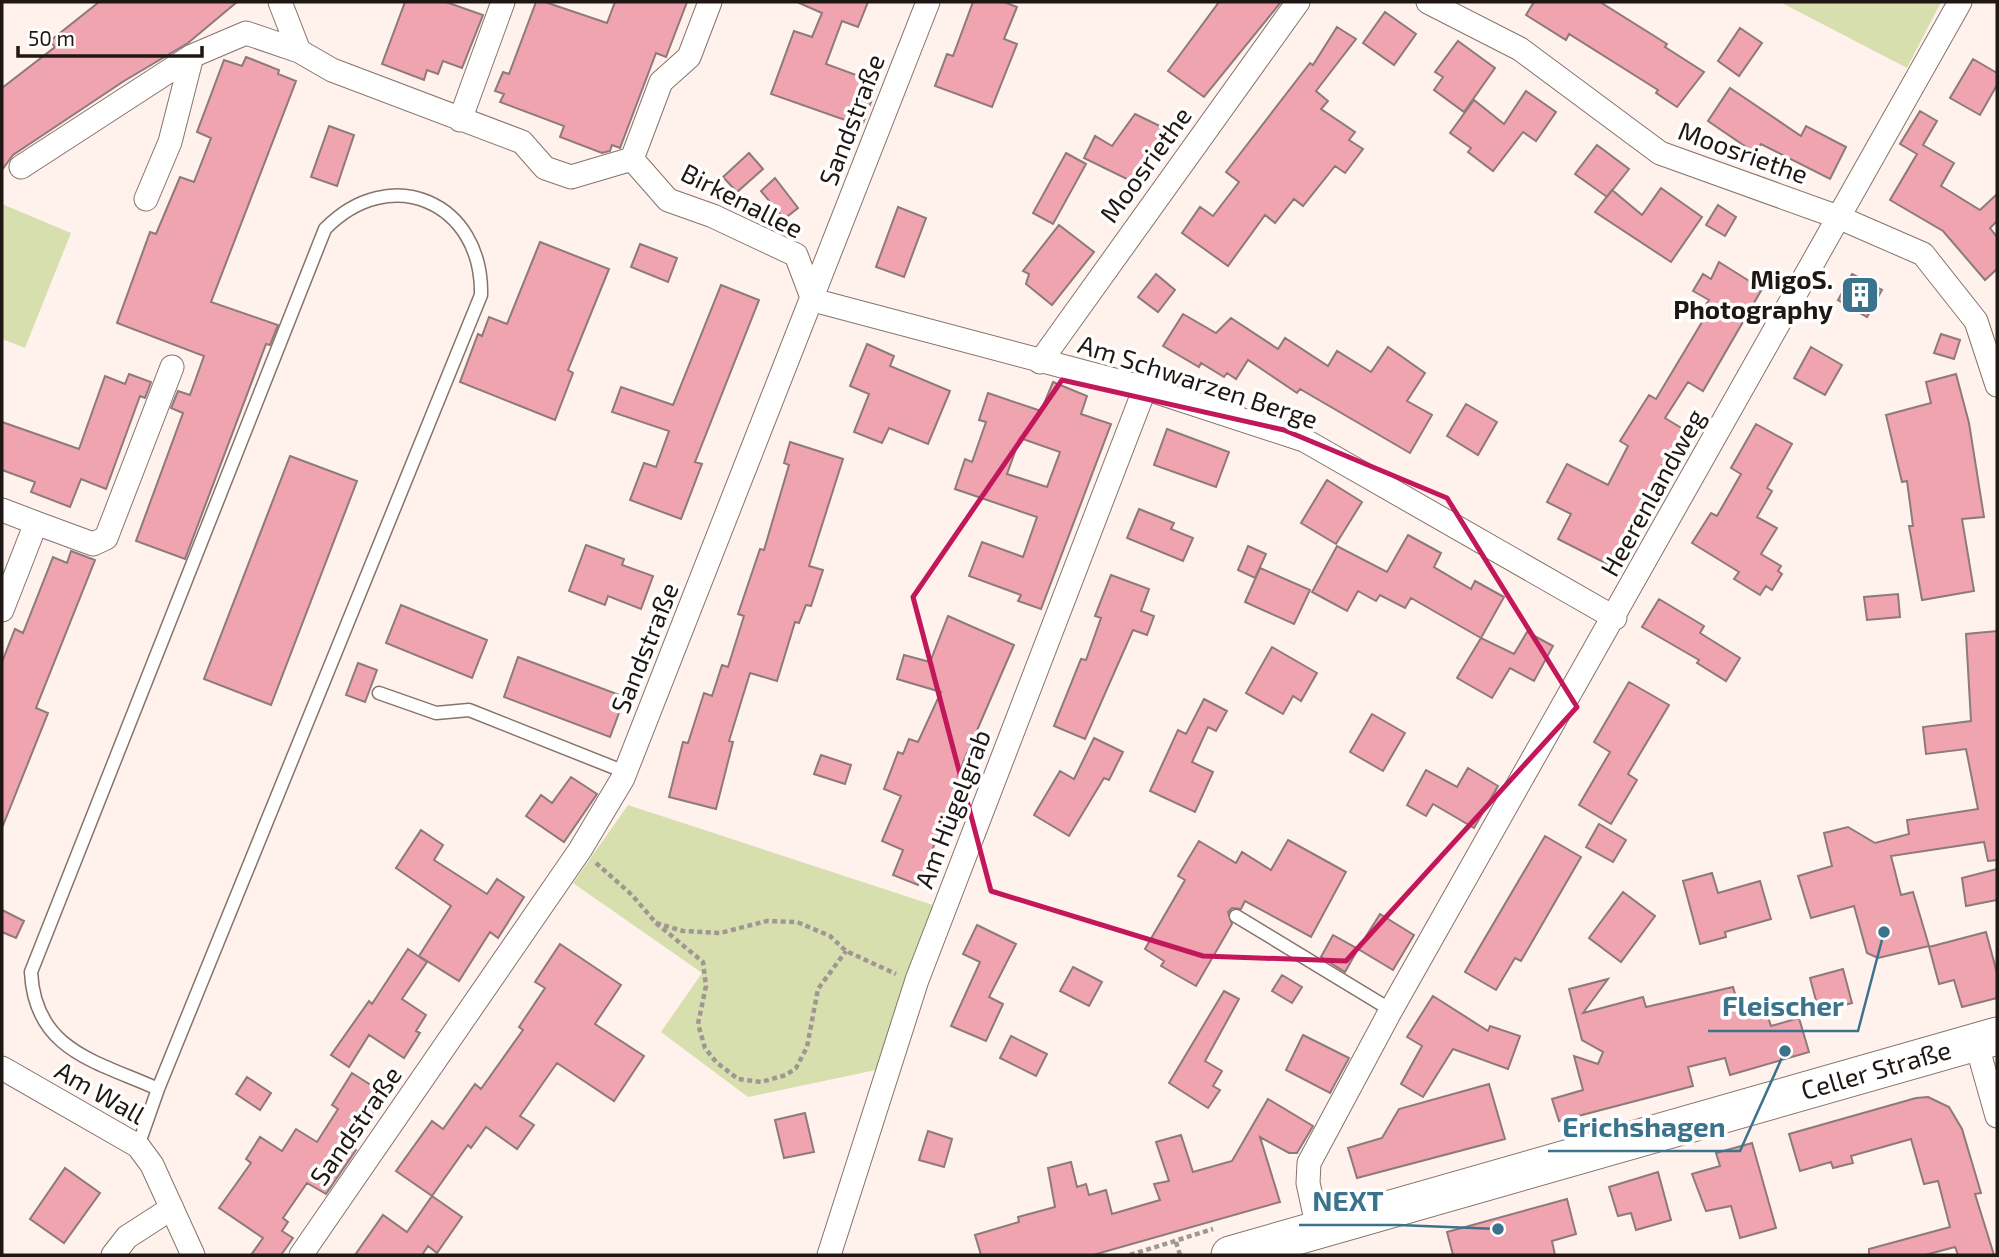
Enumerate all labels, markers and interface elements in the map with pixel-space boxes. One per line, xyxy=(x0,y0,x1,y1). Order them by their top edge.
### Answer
scale bar xyxy=(18,14,201,58)
text: 50 m xyxy=(28,25,75,50)
street label: Sandstraße xyxy=(811,49,890,190)
street label: Moosriethe xyxy=(1092,100,1197,228)
street label: Moosriethe xyxy=(1675,114,1812,189)
street label: Birkenallee xyxy=(677,156,809,244)
place label: MigoS. Photography xyxy=(1673,263,1833,325)
building icon: MigoS. Photography xyxy=(1839,274,1881,316)
street label: Am Schwarzen Berge xyxy=(1075,327,1322,434)
street label: Heerenlandweg xyxy=(1593,403,1710,581)
street label: Sandstraße xyxy=(603,578,684,717)
street label: Am Hügelgrab xyxy=(907,725,996,892)
callout: Fleischer xyxy=(1708,982,1858,1031)
text: Fleischer xyxy=(1722,988,1844,1022)
street label: Celler Straße xyxy=(1797,1033,1954,1105)
street label: Am Wall xyxy=(50,1054,151,1130)
street label: Sandstraße xyxy=(302,1060,407,1191)
callout: Erichshagen xyxy=(1548,1102,1740,1151)
text: Erichshagen xyxy=(1562,1109,1726,1143)
callout: NEXT xyxy=(1299,1176,1398,1225)
text: NEXT xyxy=(1312,1183,1384,1217)

